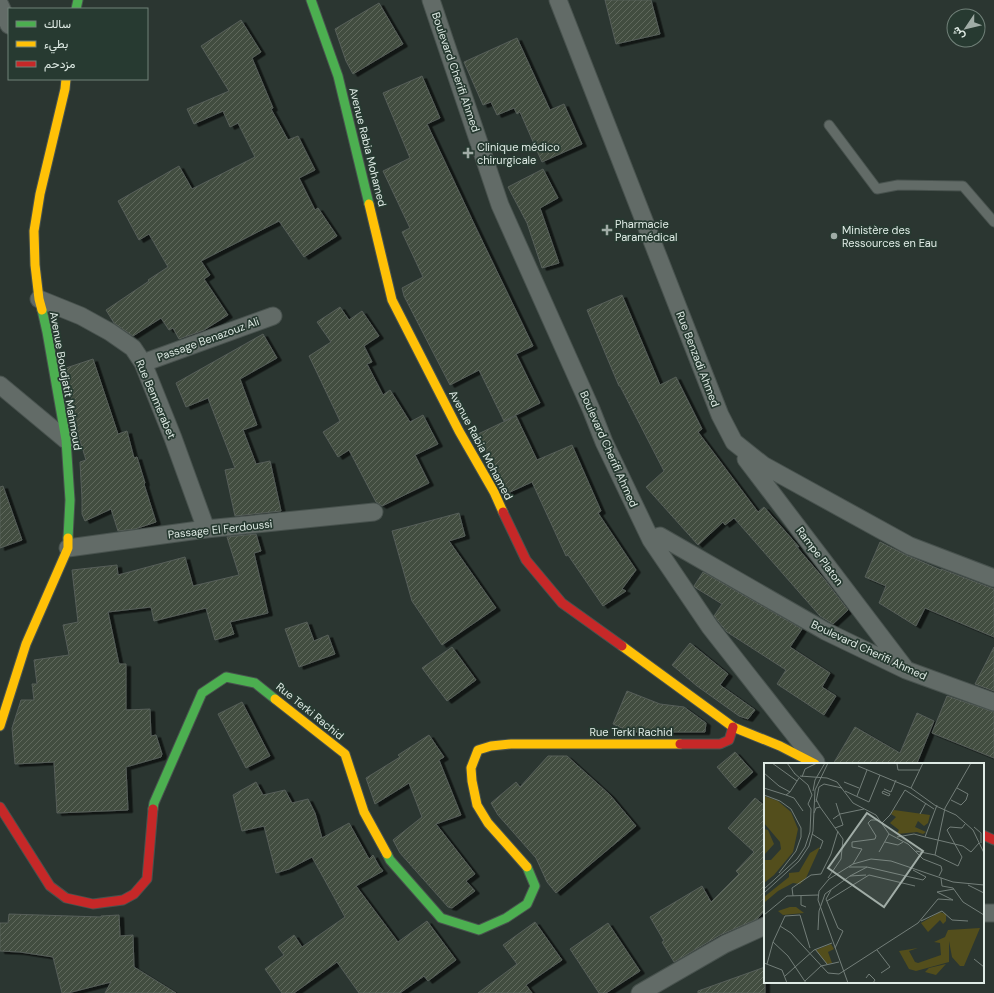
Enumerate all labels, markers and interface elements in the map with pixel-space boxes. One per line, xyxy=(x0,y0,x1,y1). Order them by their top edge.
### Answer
legend xyxy=(8,8,148,80)
north arrow xyxy=(946,8,986,48)
street label: Boulevard Cherifi Ahmed xyxy=(429,10,483,134)
text: سالك xyxy=(44,16,71,32)
text: ش xyxy=(948,24,967,43)
text: بطيء xyxy=(44,36,68,54)
text: مزدحم xyxy=(44,56,75,72)
street label: Avenue Rabia Mohamed xyxy=(346,86,390,208)
place label: Clinique médico chirurgicale xyxy=(477,140,560,167)
marker: Clinique médico chirurgicale xyxy=(462,147,474,159)
place label: Pharmacie Paramédical xyxy=(615,217,677,244)
place label: Ministère des Ressources en Eau xyxy=(842,223,937,250)
marker: Pharmacie Paramédical xyxy=(602,225,612,235)
marker: Ministère des Ressources en Eau xyxy=(829,231,839,241)
street label: Rue Benzadi Ahmed xyxy=(673,309,723,409)
street label: Avenue Boudjatit Mahmoud xyxy=(47,311,85,451)
street label: Passage Benazouz Ali xyxy=(155,314,261,364)
street label: Rue Benmerabet xyxy=(133,357,179,441)
street label: Avenue Rabia Mohamed xyxy=(446,388,516,502)
street label: Boulevard Cherifi Ahmed xyxy=(577,389,641,509)
street label: Passage El Ferdoussi xyxy=(167,517,273,541)
street label: Rampe Platon xyxy=(793,524,847,588)
street label: Boulevard Cherifi Ahmed xyxy=(809,617,929,683)
street label: Rue Terki Rachid xyxy=(273,679,347,743)
street label: Rue Terki Rachid xyxy=(589,725,673,739)
inset map xyxy=(764,763,984,983)

